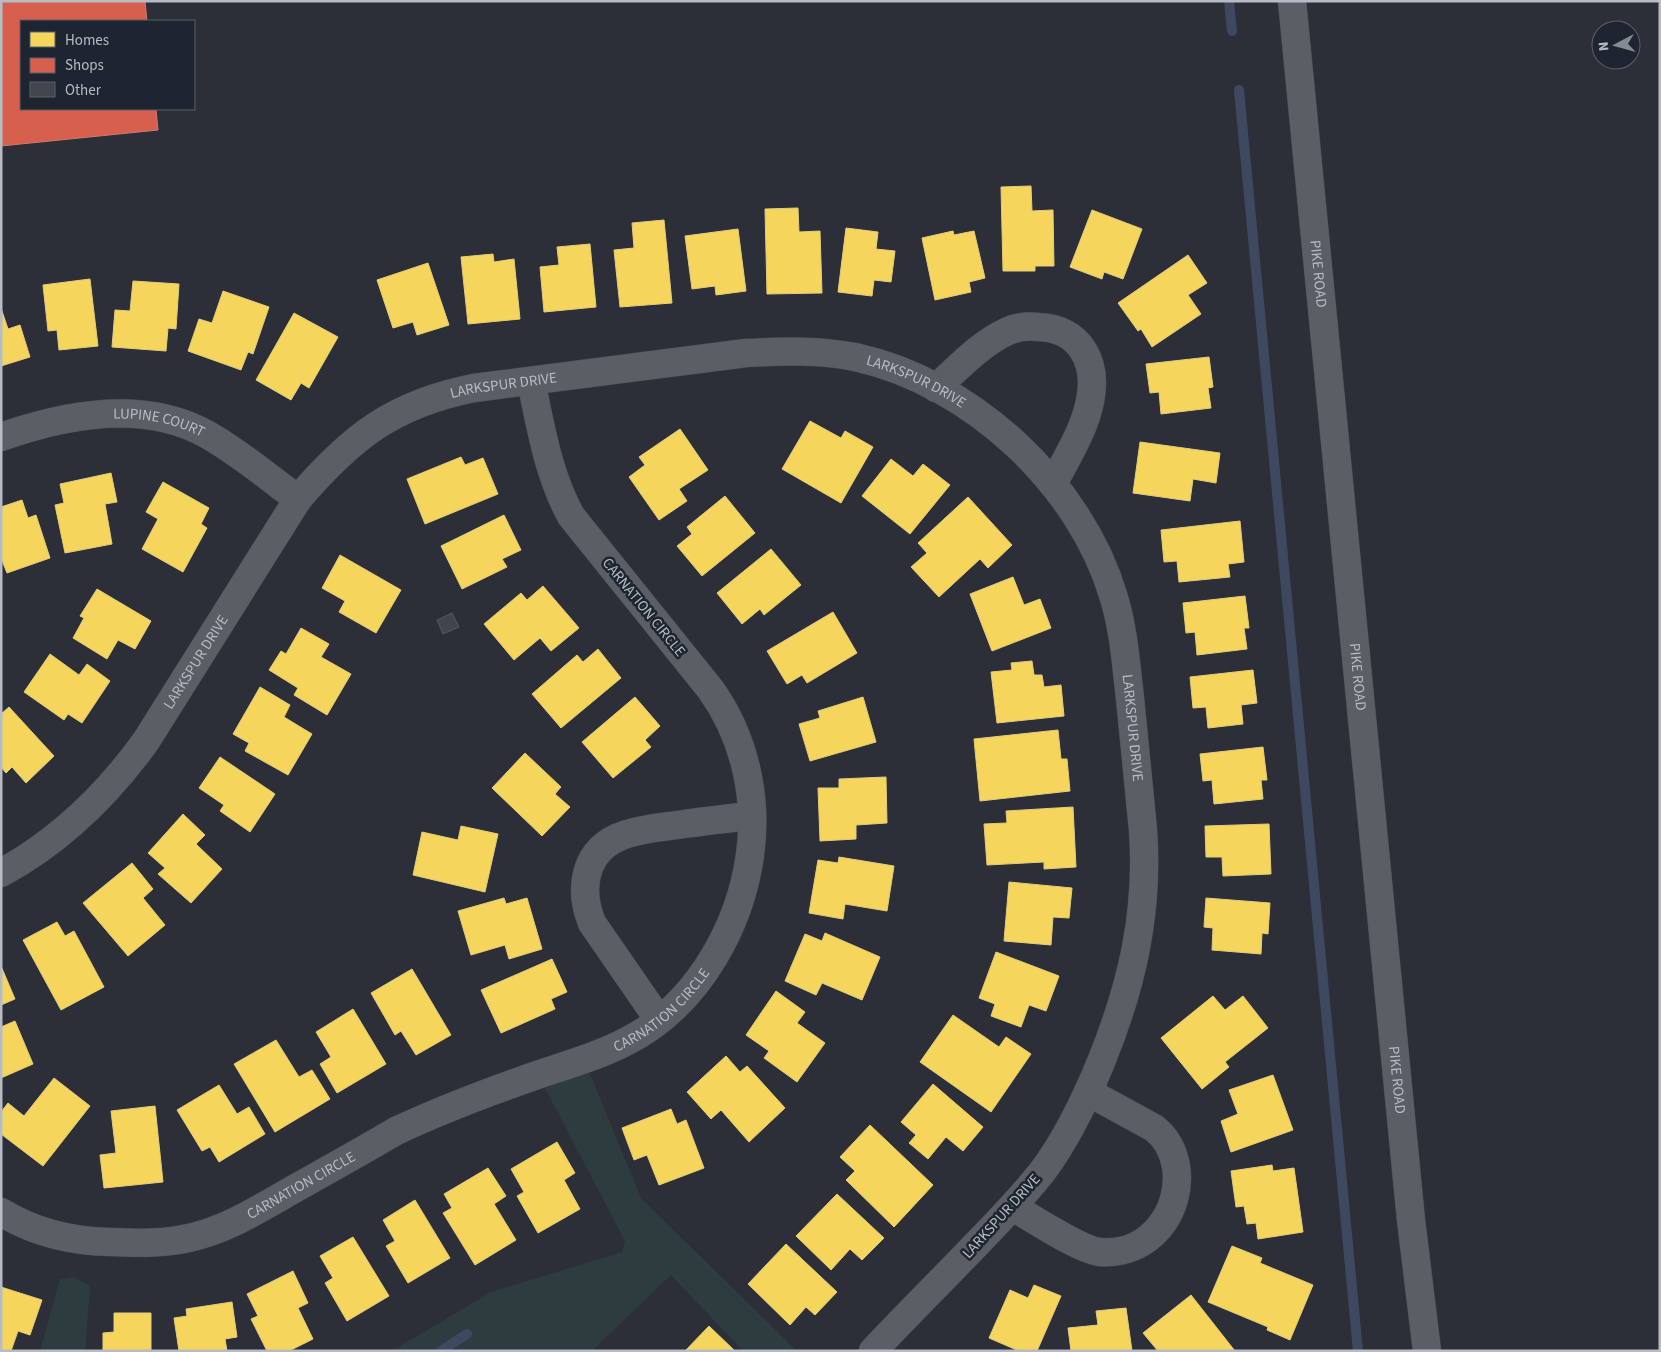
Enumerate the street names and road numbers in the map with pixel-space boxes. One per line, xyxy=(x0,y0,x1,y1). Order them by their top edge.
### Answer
street label: PIKE ROAD xyxy=(1304,239,1332,309)
street label: LARKSPUR DRIVE xyxy=(864,350,970,413)
street label: LARKSPUR DRIVE xyxy=(448,367,558,404)
street label: LUPINE COURT xyxy=(113,403,208,443)
street label: CARNATION CIRCLE xyxy=(597,553,690,661)
street label: LARKSPUR DRIVE xyxy=(158,611,234,714)
street label: PIKE ROAD xyxy=(1344,642,1371,712)
street label: LARKSPUR DRIVE xyxy=(1116,673,1148,783)
street label: CARNATION CIRCLE xyxy=(610,964,715,1057)
street label: PIKE ROAD xyxy=(1383,1045,1411,1115)
street label: CARNATION CIRCLE xyxy=(243,1147,359,1225)
street label: LARKSPUR DRIVE xyxy=(958,1169,1045,1263)

